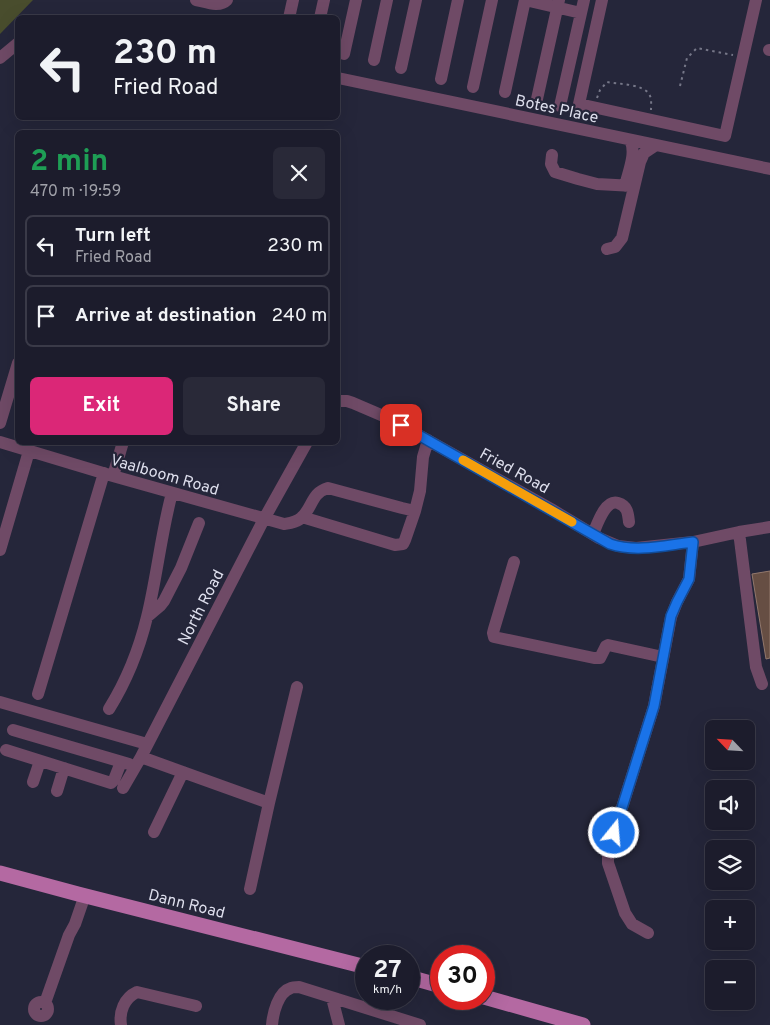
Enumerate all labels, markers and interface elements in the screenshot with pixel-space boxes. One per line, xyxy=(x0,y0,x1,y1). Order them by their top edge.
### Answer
text: 230 m xyxy=(113,32,217,76)
icon: left xyxy=(30,35,95,100)
text: Fried Road xyxy=(113,75,218,102)
street label: Botes Place xyxy=(513,91,600,129)
text: 2 min xyxy=(30,144,108,181)
button: close xyxy=(273,147,325,199)
text: 470 m · 19:59 xyxy=(30,182,121,202)
text: Turn left xyxy=(75,224,151,248)
icon: left xyxy=(32,232,60,260)
text: 230 m xyxy=(267,234,323,258)
text: Fried Road xyxy=(75,248,152,268)
icon: arrive xyxy=(32,302,60,330)
text: Arrive at destination xyxy=(75,304,256,328)
text: 240 m xyxy=(271,304,327,328)
button: Exit xyxy=(30,377,173,435)
button: Share xyxy=(183,377,325,435)
pin xyxy=(380,404,422,446)
icon: arrive xyxy=(387,411,415,439)
street label: Fried Road xyxy=(476,444,552,499)
street label: Vaalboom Road xyxy=(108,451,221,501)
street label: North Road xyxy=(174,567,229,649)
north arrow xyxy=(705,720,755,770)
map controls xyxy=(705,720,755,1010)
button: sound xyxy=(705,780,755,830)
position arrow xyxy=(587,806,639,858)
button: layers xyxy=(705,840,755,890)
street label: Dann Road xyxy=(146,886,227,924)
button: + xyxy=(705,900,755,950)
speed limit sign: 30 xyxy=(430,945,495,1010)
text: 27 xyxy=(373,955,402,987)
button: − xyxy=(705,960,755,1010)
text: km/h xyxy=(373,982,402,998)

